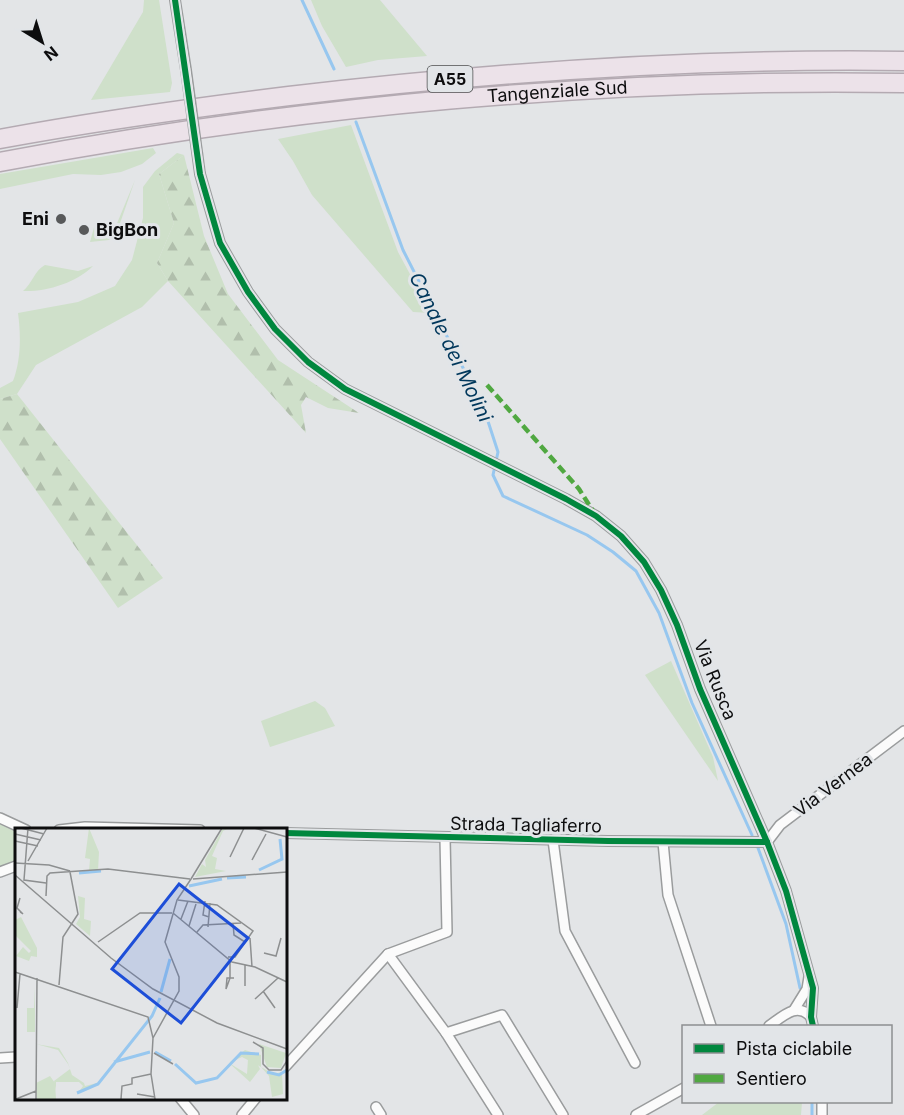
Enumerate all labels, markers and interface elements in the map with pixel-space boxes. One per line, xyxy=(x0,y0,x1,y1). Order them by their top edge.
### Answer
north arrow xyxy=(12,12,72,72)
text: N xyxy=(40,42,62,65)
road number: A55 xyxy=(428,66,472,92)
street label: Tangenziale Sud xyxy=(486,77,628,106)
place label: Eni xyxy=(22,208,49,229)
marker: Eni xyxy=(54,212,68,226)
place label: BigBon xyxy=(96,219,158,240)
marker: BigBon xyxy=(77,223,91,237)
water label: Canale dei Molini xyxy=(404,268,498,427)
street label: Via Rusca xyxy=(690,637,741,723)
street label: Via Vernea xyxy=(789,748,876,821)
street label: Strada Tagliaferro xyxy=(450,813,602,836)
inset map xyxy=(15,828,286,1100)
legend xyxy=(682,1025,892,1103)
text: Pista ciclabile xyxy=(736,1038,852,1059)
text: Sentiero xyxy=(736,1068,807,1089)

